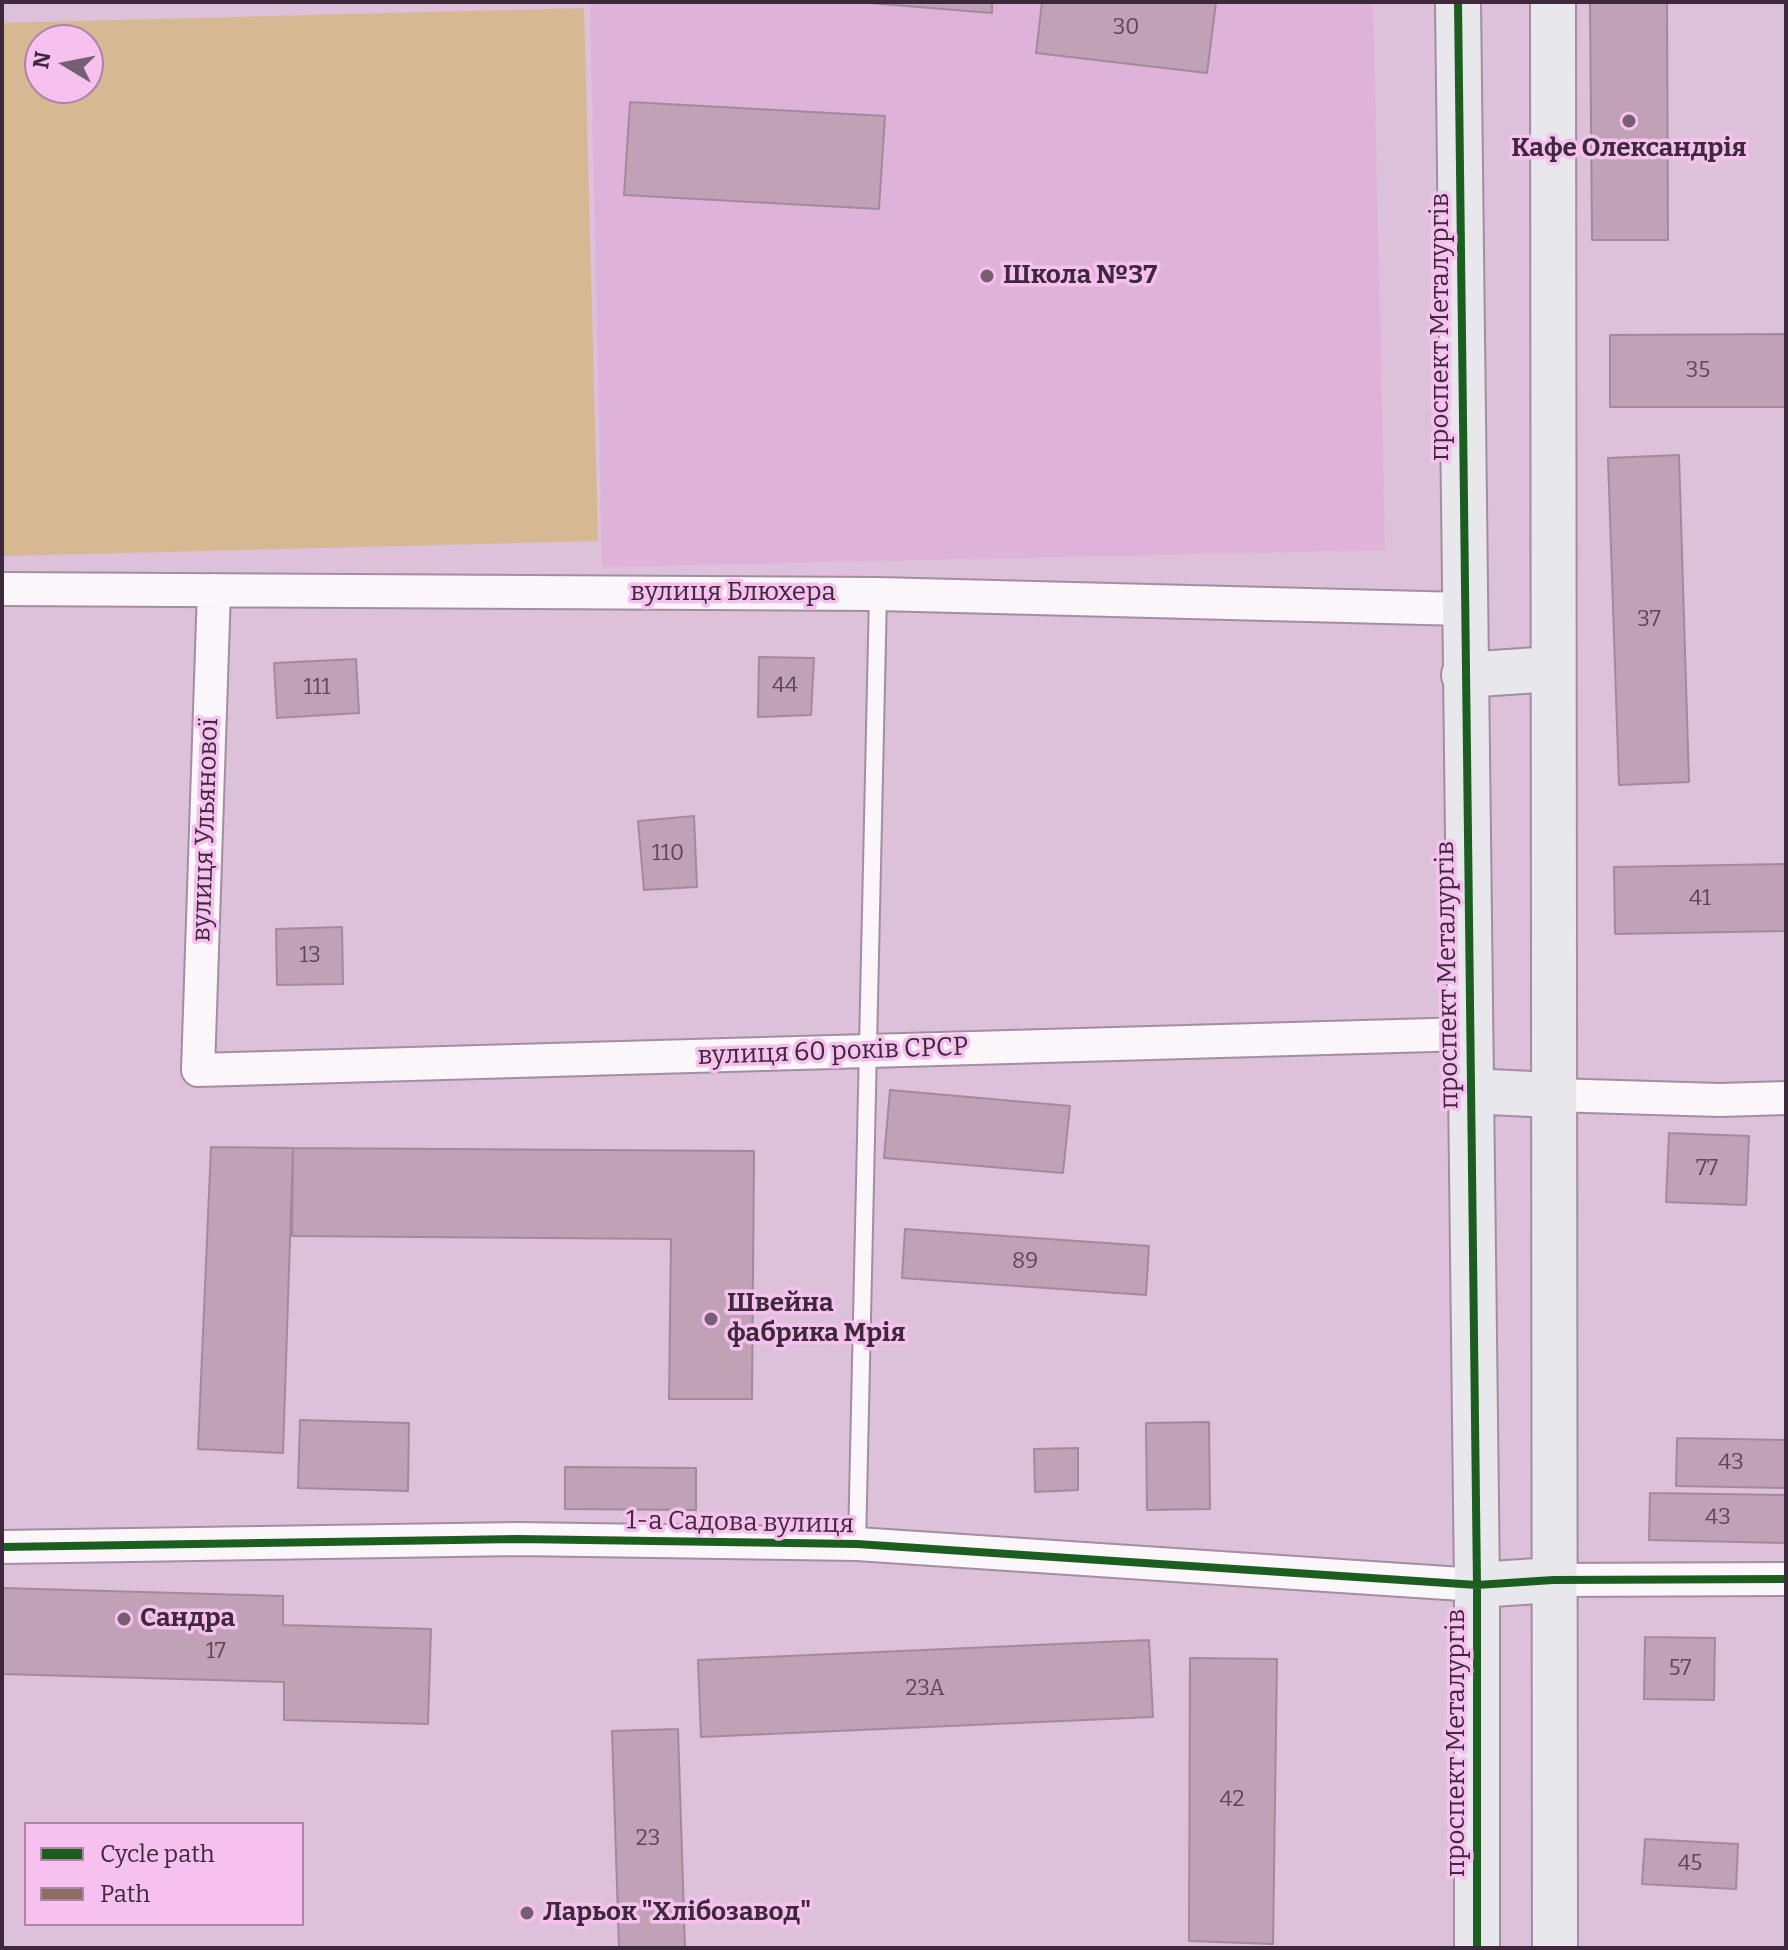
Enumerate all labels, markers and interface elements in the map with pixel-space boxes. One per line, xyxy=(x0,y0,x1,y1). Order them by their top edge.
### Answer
house number: 30 xyxy=(1113,15,1139,41)
north arrow xyxy=(24,24,104,104)
text: N xyxy=(27,49,57,71)
marker: Кафе Олександрія xyxy=(1620,112,1638,130)
place label: Кафе Олександрія xyxy=(1511,133,1747,165)
street label: проспект Металургів xyxy=(1425,193,1457,461)
place label: Школа №37 xyxy=(1003,260,1157,292)
marker: Школа №37 xyxy=(978,267,996,285)
house number: 35 xyxy=(1686,358,1710,384)
street label: вулиця Блюхера xyxy=(630,577,836,609)
house number: 37 xyxy=(1637,607,1661,633)
house number: 44 xyxy=(772,673,798,699)
house number: 111 xyxy=(304,675,330,701)
street label: вулиця Ульянової xyxy=(187,718,225,942)
house number: 110 xyxy=(652,841,684,867)
street label: проспект Металургів xyxy=(1430,841,1466,1109)
house number: 41 xyxy=(1689,886,1711,912)
house number: 13 xyxy=(299,943,321,969)
street label: вулиця 60 років СРСР xyxy=(697,1032,969,1072)
house number: 77 xyxy=(1696,1156,1718,1182)
house number: 89 xyxy=(1012,1249,1038,1275)
place label: Швейна фабрика Мрія xyxy=(727,1288,905,1350)
marker: Швейна фабрика Мрія xyxy=(702,1310,720,1328)
house number: 43 xyxy=(1718,1450,1744,1476)
street label: 1-а Садова вулиця xyxy=(626,1505,854,1541)
house number: 43 xyxy=(1705,1505,1731,1531)
place label: Сандра xyxy=(140,1603,235,1635)
street label: проспект Металургів xyxy=(1441,1609,1473,1877)
marker: Сандра xyxy=(115,1610,133,1628)
house number: 17 xyxy=(206,1639,226,1665)
house number: 57 xyxy=(1669,1656,1691,1682)
house number: 23А xyxy=(905,1676,945,1702)
house number: 42 xyxy=(1220,1787,1244,1813)
legend xyxy=(24,1822,304,1926)
house number: 23 xyxy=(636,1826,660,1852)
text: Cycle path xyxy=(100,1840,215,1868)
house number: 45 xyxy=(1678,1851,1702,1877)
text: Path xyxy=(100,1880,150,1908)
place label: Ларьок "Хлібозавод" xyxy=(543,1897,811,1929)
marker: Ларьок "Хлібозавод" xyxy=(518,1904,536,1922)

